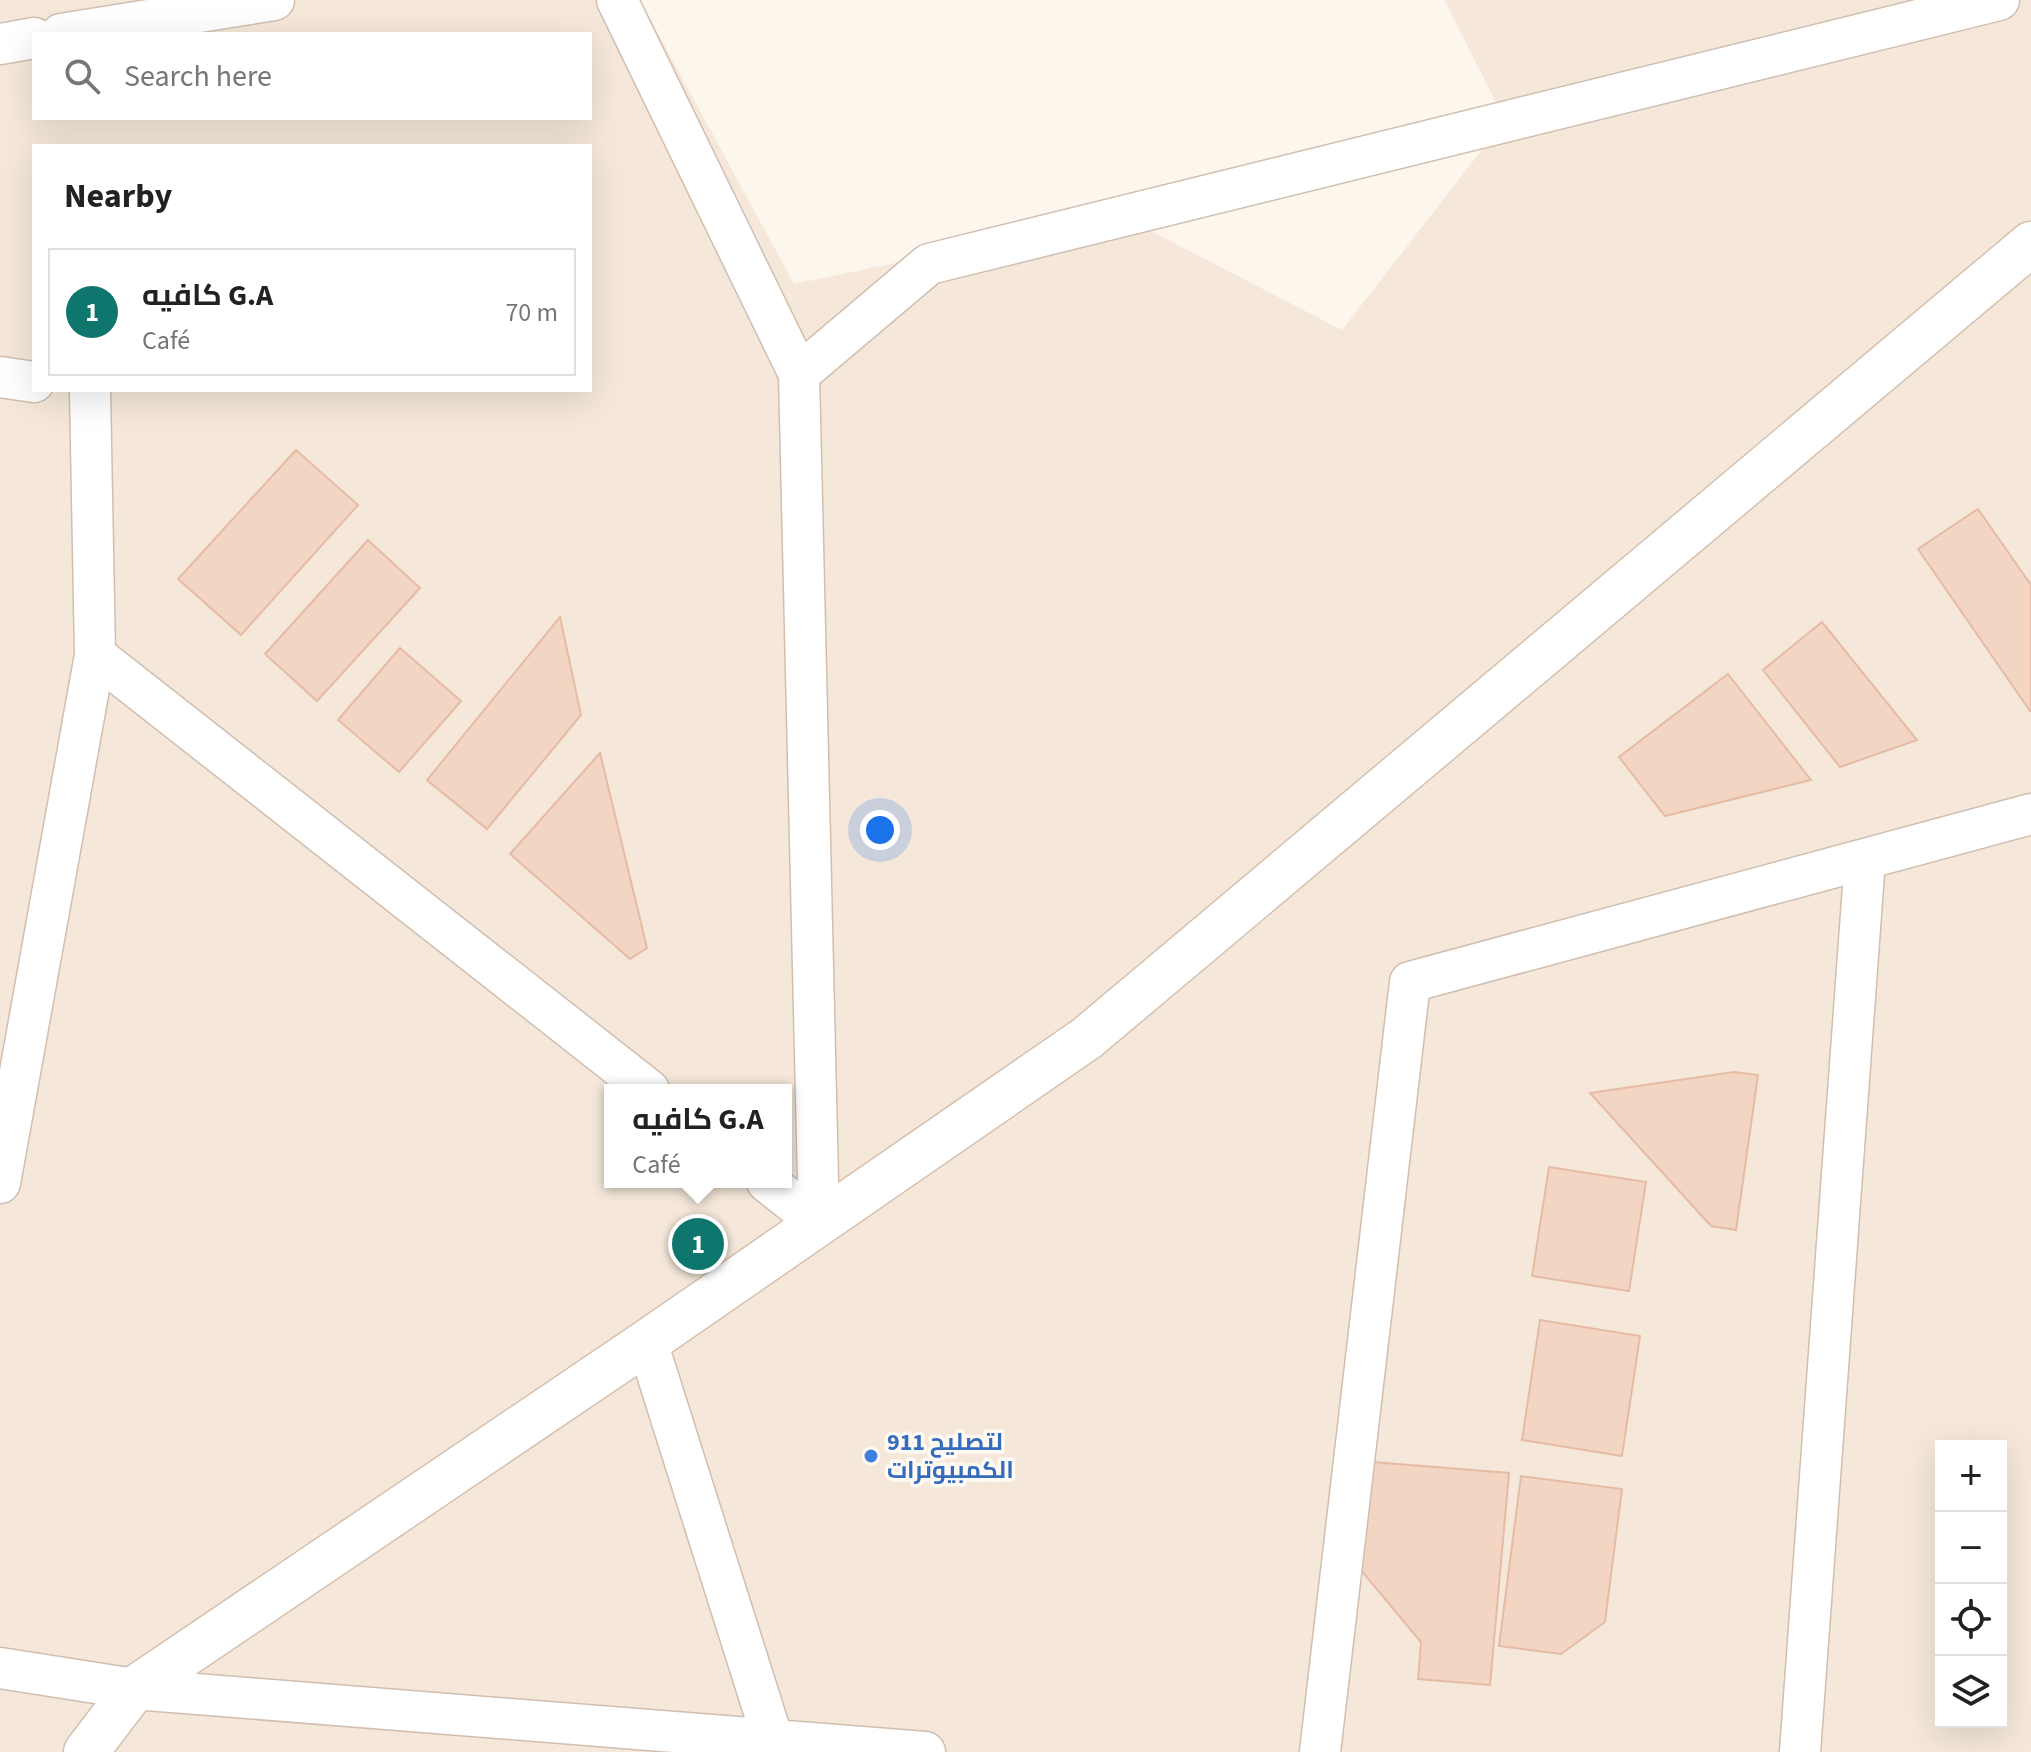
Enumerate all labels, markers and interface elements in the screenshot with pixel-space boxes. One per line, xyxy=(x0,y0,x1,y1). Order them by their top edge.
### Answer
search box xyxy=(32,32,592,120)
icon: search xyxy=(60,54,104,98)
text: Search here xyxy=(124,55,272,98)
text: Nearby xyxy=(64,172,172,221)
text: كافيه G.A xyxy=(142,274,273,317)
text: 1 xyxy=(85,294,99,331)
text: 70 m xyxy=(505,294,558,331)
text: Café xyxy=(142,322,190,359)
your location xyxy=(860,810,900,850)
popup xyxy=(604,1084,792,1188)
text: كافيه G.A xyxy=(632,1098,764,1141)
text: Café xyxy=(632,1146,681,1183)
pin: 1 xyxy=(672,1214,724,1274)
place label: 911 لتصليح الكمبيوترات xyxy=(887,1425,1014,1488)
map controls xyxy=(1935,1440,2007,1728)
button: + xyxy=(1935,1440,2007,1512)
marker: 911 لتصليح الكمبيوترات xyxy=(862,1447,880,1465)
button: − xyxy=(1935,1512,2007,1584)
button: locate xyxy=(1935,1584,2007,1656)
button: layers xyxy=(1935,1656,2007,1728)

